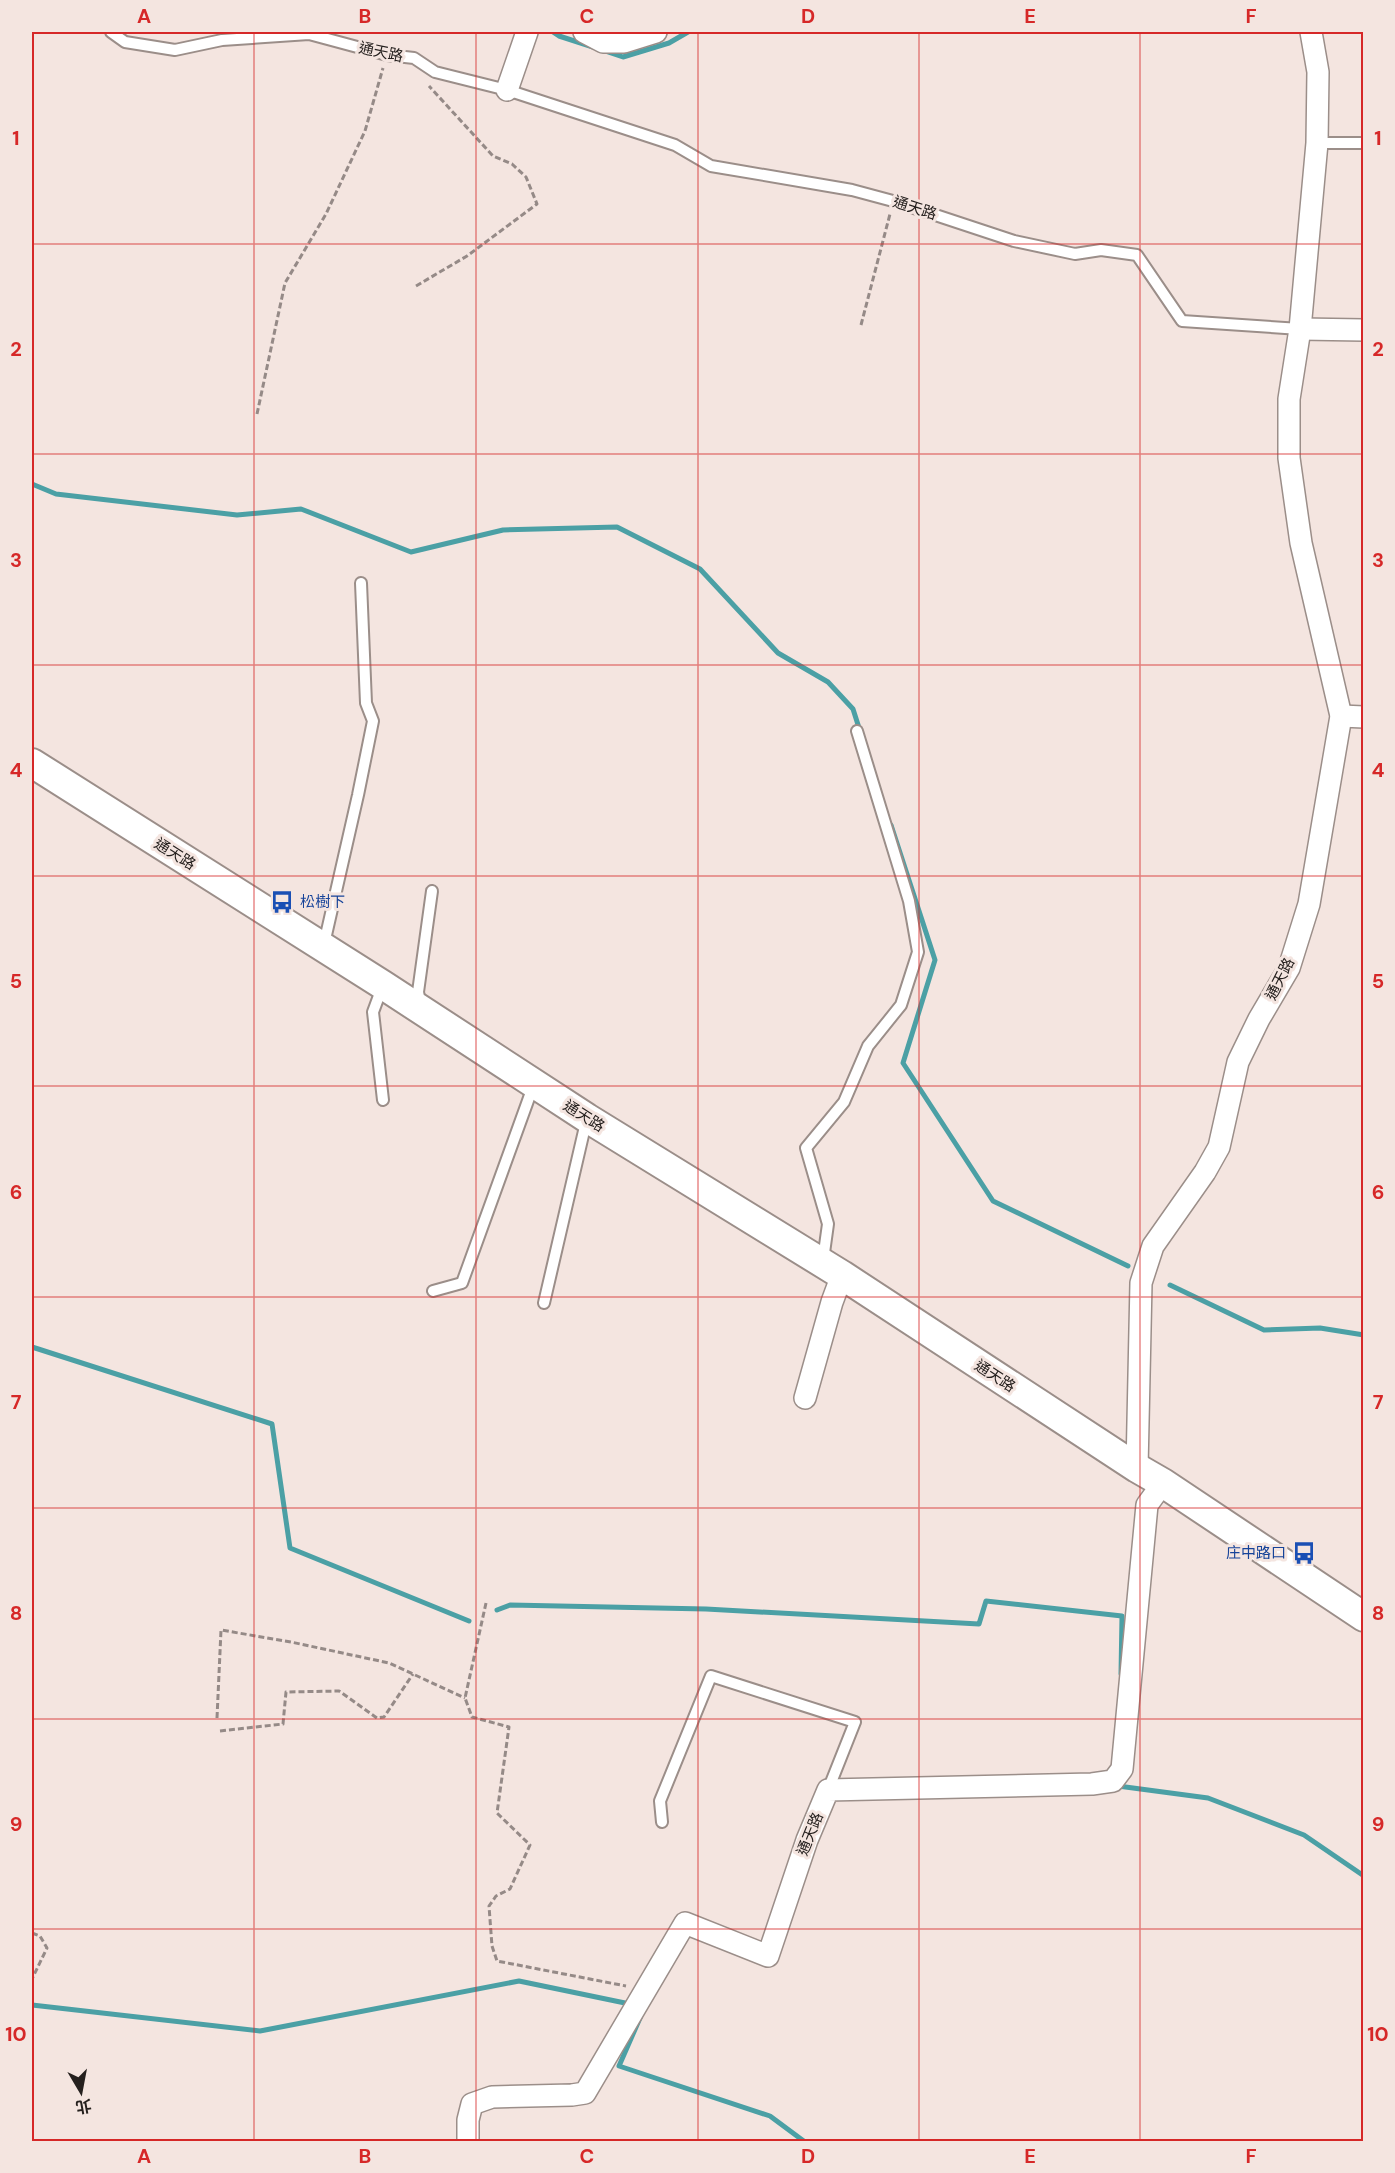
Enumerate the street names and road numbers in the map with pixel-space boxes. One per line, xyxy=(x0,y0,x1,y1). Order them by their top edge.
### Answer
street label: 通天路 xyxy=(357,38,405,66)
street label: 通天路 xyxy=(891,192,939,224)
street label: 通天路 xyxy=(151,834,199,874)
street label: 通天路 xyxy=(1261,954,1299,1004)
street label: 通天路 xyxy=(560,1096,608,1136)
street label: 通天路 xyxy=(971,1355,1019,1397)
street label: 通天路 xyxy=(792,1809,828,1859)

